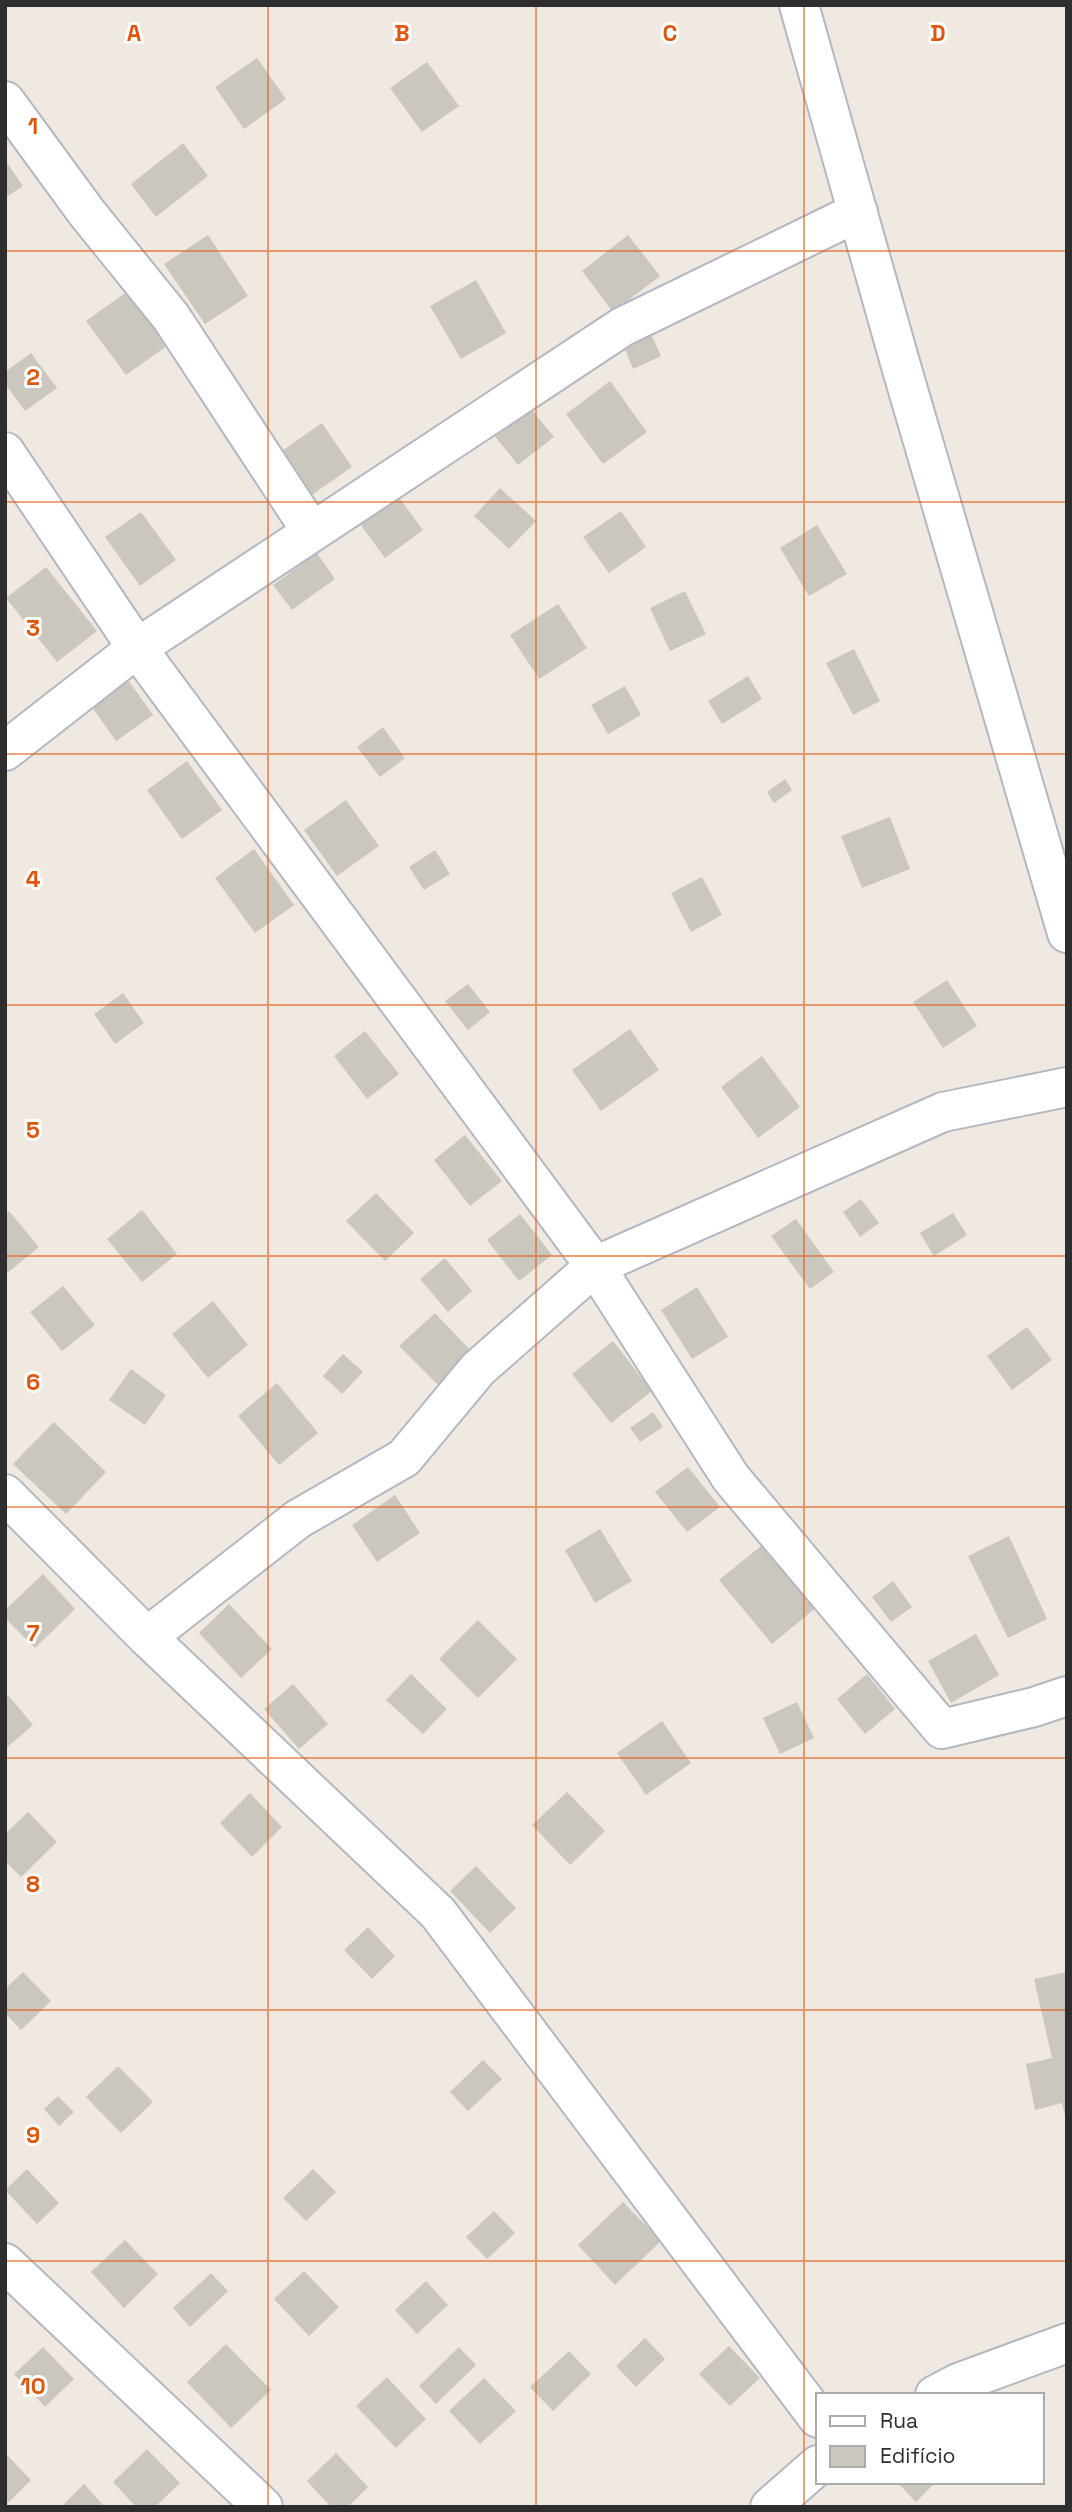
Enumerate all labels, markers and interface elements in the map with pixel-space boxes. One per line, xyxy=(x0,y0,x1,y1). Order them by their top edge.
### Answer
text: A xyxy=(127,18,142,48)
text: B xyxy=(394,18,410,48)
text: C xyxy=(663,18,677,48)
text: D xyxy=(930,18,946,48)
text: 1 xyxy=(28,111,38,141)
text: 2 xyxy=(26,362,40,392)
text: 3 xyxy=(26,613,40,643)
text: 4 xyxy=(26,864,41,894)
text: 5 xyxy=(26,1115,40,1145)
text: 6 xyxy=(26,1367,40,1397)
text: 7 xyxy=(27,1618,40,1648)
text: 8 xyxy=(26,1869,40,1899)
text: 9 xyxy=(26,2120,40,2150)
text: 10 xyxy=(20,2371,46,2401)
legend xyxy=(816,2393,1044,2484)
text: Rua xyxy=(880,2407,918,2434)
text: Edifício xyxy=(880,2442,956,2469)

